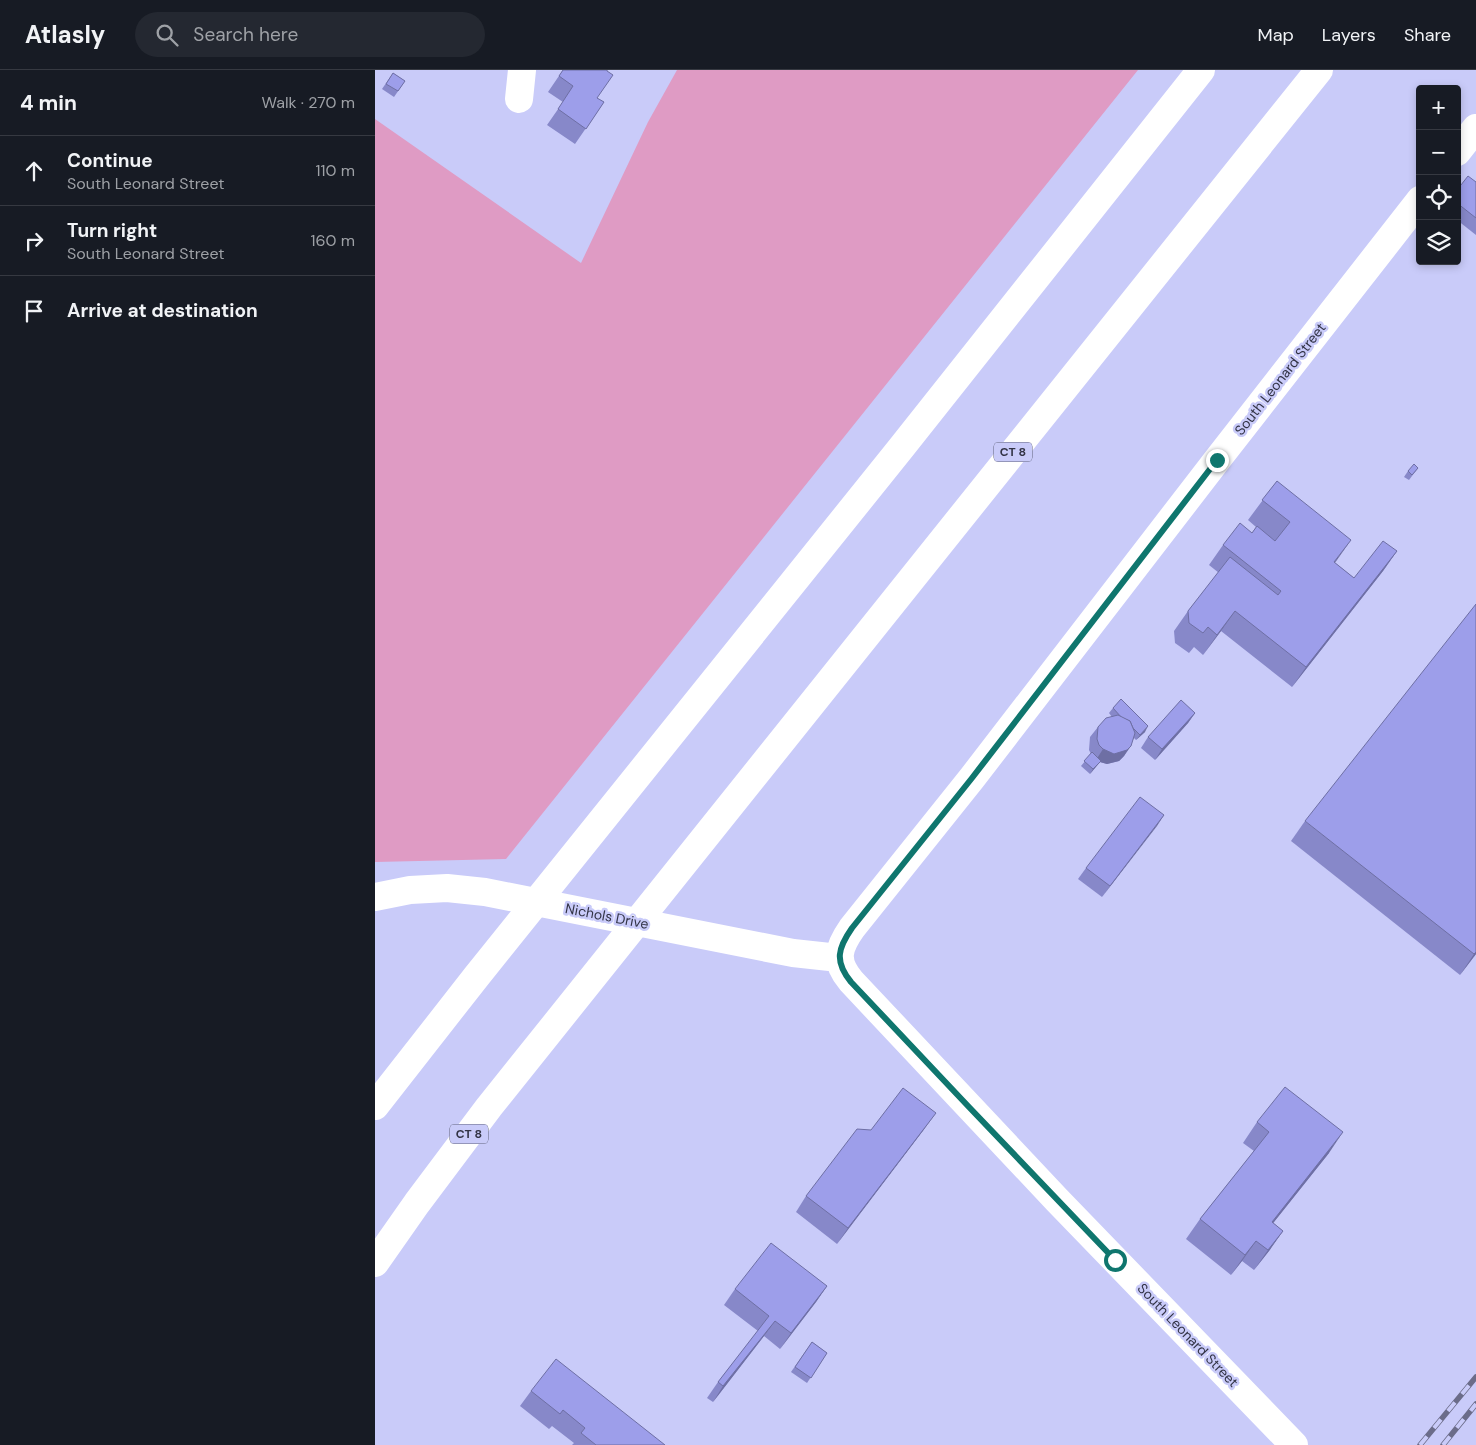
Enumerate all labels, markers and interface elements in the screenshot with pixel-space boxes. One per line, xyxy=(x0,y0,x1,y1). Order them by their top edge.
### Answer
search box xyxy=(135,12,485,57)
text: Atlasly xyxy=(25,19,105,50)
icon: search xyxy=(153,21,181,49)
text: Search here xyxy=(193,22,298,47)
text: Map xyxy=(1258,23,1294,47)
text: Layers xyxy=(1322,23,1376,47)
text: Share xyxy=(1404,23,1451,47)
map controls xyxy=(1416,85,1461,265)
button: + xyxy=(1416,85,1461,130)
text: 4 min xyxy=(20,89,77,117)
text: Walk · 270 m xyxy=(262,92,355,113)
button: − xyxy=(1416,130,1461,175)
text: Continue xyxy=(67,148,153,173)
icon: ahead xyxy=(20,157,48,185)
text: 110 m xyxy=(316,160,355,181)
text: South Leonard Street xyxy=(67,173,224,194)
button: locate xyxy=(1416,175,1461,220)
text: Turn right xyxy=(67,218,157,243)
button: layers xyxy=(1416,220,1461,265)
icon: right xyxy=(20,227,48,255)
text: 160 m xyxy=(311,230,355,251)
text: South Leonard Street xyxy=(67,243,224,264)
icon: arrive xyxy=(20,297,48,325)
text: Arrive at destination xyxy=(67,298,258,323)
street label: South Leonard Street xyxy=(1230,319,1330,439)
road number: CT 8 xyxy=(994,442,1032,462)
route end xyxy=(1206,449,1229,472)
street label: Nichols Drive xyxy=(564,899,650,933)
road number: CT 8 xyxy=(450,1124,488,1144)
route start xyxy=(1104,1249,1127,1272)
street label: South Leonard Street xyxy=(1134,1279,1242,1391)

